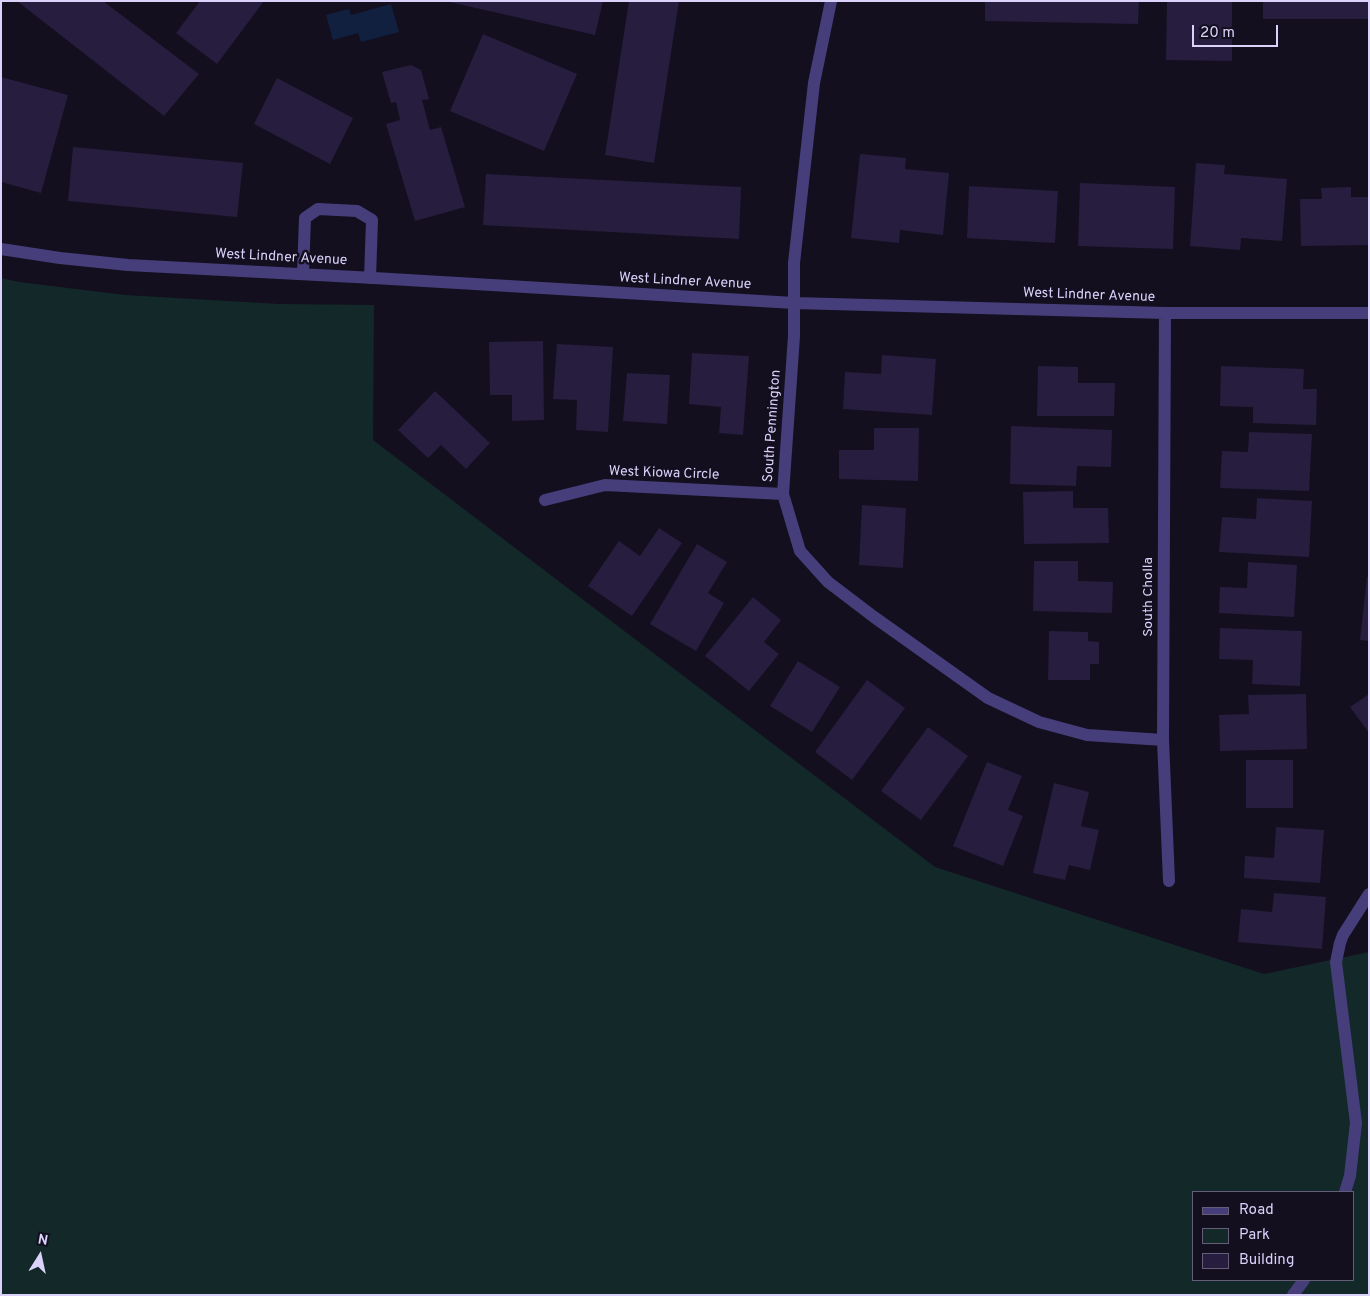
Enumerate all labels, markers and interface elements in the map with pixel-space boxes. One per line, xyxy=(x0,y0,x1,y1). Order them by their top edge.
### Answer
scale bar xyxy=(1195,15,1281,47)
text: 20 m xyxy=(1200,24,1235,43)
street label: West Lindner Avenue xyxy=(214,246,348,270)
street label: West Lindner Avenue xyxy=(618,270,752,294)
street label: West Lindner Avenue xyxy=(1022,285,1156,307)
street label: South Pennington xyxy=(761,369,785,483)
street label: West Kiowa Circle xyxy=(608,464,720,484)
street label: South Cholla xyxy=(1141,557,1157,637)
legend xyxy=(1192,1191,1355,1281)
text: Road xyxy=(1239,1201,1274,1220)
text: Park xyxy=(1239,1226,1270,1245)
north arrow xyxy=(15,1231,65,1281)
text: N xyxy=(36,1231,49,1250)
text: Building xyxy=(1239,1251,1294,1270)

